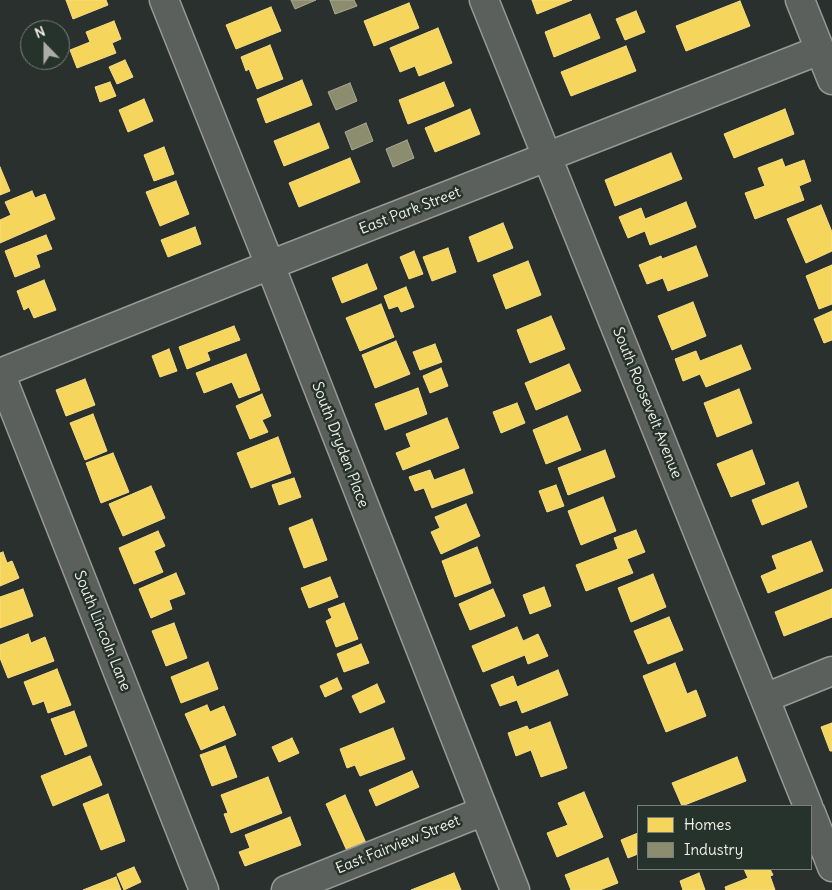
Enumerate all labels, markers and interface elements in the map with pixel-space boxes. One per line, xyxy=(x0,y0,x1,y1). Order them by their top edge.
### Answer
north arrow xyxy=(20,20,70,70)
text: N xyxy=(32,22,48,42)
street label: East Park Street xyxy=(357,183,463,239)
street label: South Roosevelt Avenue xyxy=(608,325,686,481)
street label: South Dryden Place xyxy=(308,379,372,511)
street label: South Lincoln Lane xyxy=(70,568,134,694)
legend xyxy=(637,805,812,870)
street label: East Fairview Street xyxy=(333,812,463,878)
text: Homes xyxy=(684,815,731,834)
text: Industry xyxy=(684,840,743,859)

